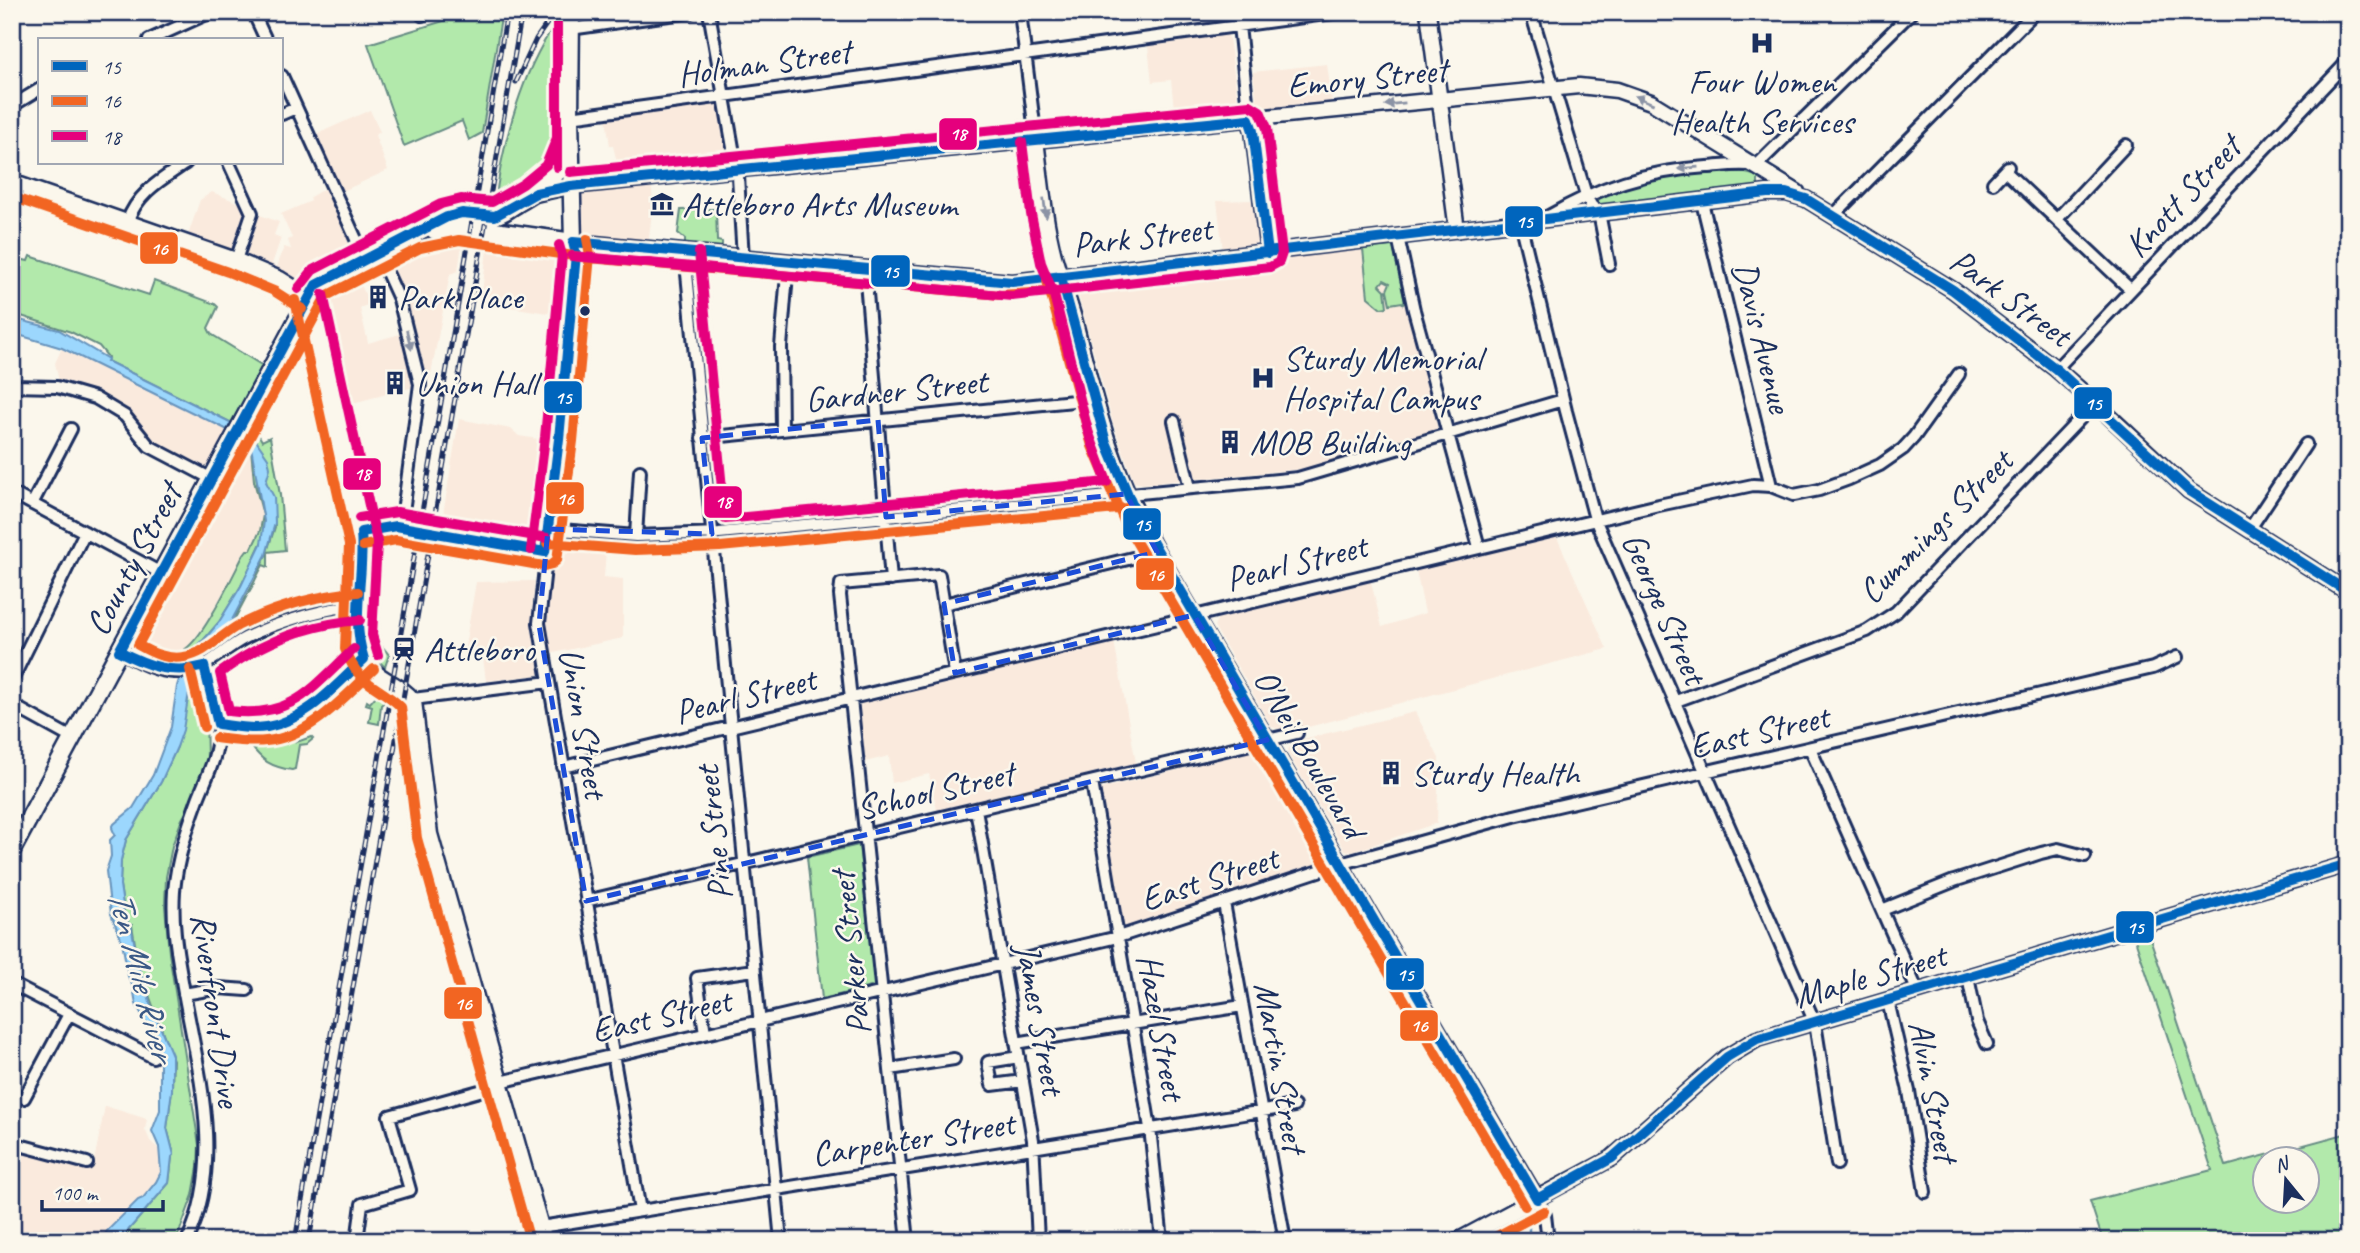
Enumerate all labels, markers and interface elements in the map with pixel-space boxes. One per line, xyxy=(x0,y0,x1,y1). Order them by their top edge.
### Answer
street label: Holman Street xyxy=(675,28,858,97)
hospital icon: Four Women Health Services xyxy=(1748,29,1776,57)
legend xyxy=(38,38,284,164)
street label: Emory Street xyxy=(1285,46,1454,108)
text: 15 xyxy=(102,54,122,80)
place label: Four Women Health Services xyxy=(1671,59,1856,144)
text: 16 xyxy=(102,88,121,114)
one-way arrow xyxy=(1633,94,1654,105)
one-way arrow xyxy=(1383,99,1405,110)
line badge: 18 xyxy=(938,117,978,151)
text: 18 xyxy=(949,122,969,146)
street label: Knott Street xyxy=(2114,122,2253,267)
text: 18 xyxy=(102,124,123,150)
one-way arrow xyxy=(1677,163,1699,174)
place label: Attleboro Arts Museum xyxy=(682,182,960,227)
museum icon: Attleboro Arts Museum xyxy=(648,190,676,218)
one-way arrow xyxy=(1039,197,1050,219)
street label: Park Street xyxy=(1070,205,1217,267)
line badge: 15 xyxy=(1504,205,1544,238)
text: 15 xyxy=(1516,210,1534,234)
line badge: 16 xyxy=(139,231,179,265)
text: 16 xyxy=(150,237,170,261)
street label: Park Street xyxy=(1941,238,2083,359)
line badge: 15 xyxy=(870,254,911,288)
street label: Davis Avenue xyxy=(1722,257,1804,420)
text: 15 xyxy=(882,260,900,284)
place label: Park Place xyxy=(398,275,525,320)
building icon: Park Place xyxy=(364,283,392,311)
unlabelled marker xyxy=(578,304,592,318)
one-way arrow xyxy=(404,329,415,351)
place label: Sturdy Memorial Hospital Campus xyxy=(1283,336,1488,421)
street label: Gardner Street xyxy=(803,358,993,422)
place label: Union Hall xyxy=(415,361,543,406)
hospital icon: Sturdy Memorial Hospital Campus xyxy=(1249,364,1277,392)
building icon: Union Hall xyxy=(381,369,409,397)
line badge: 15 xyxy=(543,380,583,414)
text: 15 xyxy=(555,386,573,410)
line badge: 15 xyxy=(2073,386,2113,420)
text: 15 xyxy=(2085,392,2103,416)
place label: MOB Building xyxy=(1250,420,1412,465)
building icon: MOB Building xyxy=(1216,428,1244,456)
street label: Cummings Street xyxy=(1848,437,2025,613)
line badge: 18 xyxy=(342,457,382,491)
text: 18 xyxy=(353,462,373,486)
street label: County Street xyxy=(75,472,194,643)
line badge: 16 xyxy=(545,481,585,515)
line badge: 18 xyxy=(703,485,743,519)
text: 16 xyxy=(556,487,576,511)
text: 18 xyxy=(714,490,734,514)
line badge: 15 xyxy=(1122,507,1162,541)
text: 15 xyxy=(1134,513,1152,537)
street label: Pearl Street xyxy=(1221,522,1374,602)
street label: George Street xyxy=(1611,525,1719,694)
line badge: 16 xyxy=(1135,557,1175,591)
text: 16 xyxy=(1146,563,1166,587)
place label: Attleboro xyxy=(424,627,536,672)
station icon: Attleboro xyxy=(390,635,418,663)
street label: Union Street xyxy=(548,645,619,805)
street label: Pearl Street xyxy=(670,655,823,735)
street label: O'Neil Boulevard xyxy=(1243,661,1379,850)
street label: East Street xyxy=(1685,693,1836,769)
street label: School Street xyxy=(852,750,1022,830)
place label: Sturdy Health xyxy=(1411,751,1581,796)
building icon: Sturdy Health xyxy=(1377,759,1405,787)
street label: Pine Street xyxy=(684,760,743,902)
street label: East Street xyxy=(1135,834,1287,922)
street label: Parker Street xyxy=(819,865,881,1037)
water label: Ten Mile River xyxy=(96,884,189,1071)
street label: Riverfront Drive xyxy=(181,910,253,1112)
line badge: 15 xyxy=(2115,910,2155,944)
text: 15 xyxy=(2127,916,2145,940)
street label: Maple Street xyxy=(1789,932,1954,1018)
street label: James Street xyxy=(1005,938,1077,1101)
street label: Hazel Street xyxy=(1127,951,1197,1107)
line badge: 15 xyxy=(1385,957,1425,991)
text: 15 xyxy=(1397,963,1415,987)
street label: East Street xyxy=(587,977,738,1053)
street label: Martin Street xyxy=(1243,979,1318,1160)
line badge: 16 xyxy=(443,986,483,1020)
text: 16 xyxy=(454,992,474,1016)
line badge: 16 xyxy=(1399,1009,1439,1042)
text: 16 xyxy=(1410,1014,1430,1038)
street label: Alvin Street xyxy=(1898,1017,1970,1169)
street label: Carpenter Street xyxy=(809,1100,1021,1177)
north arrow xyxy=(2252,1144,2322,1214)
text: N xyxy=(2272,1151,2293,1178)
scale bar xyxy=(42,1169,163,1213)
text: 100 m xyxy=(52,1180,99,1206)

